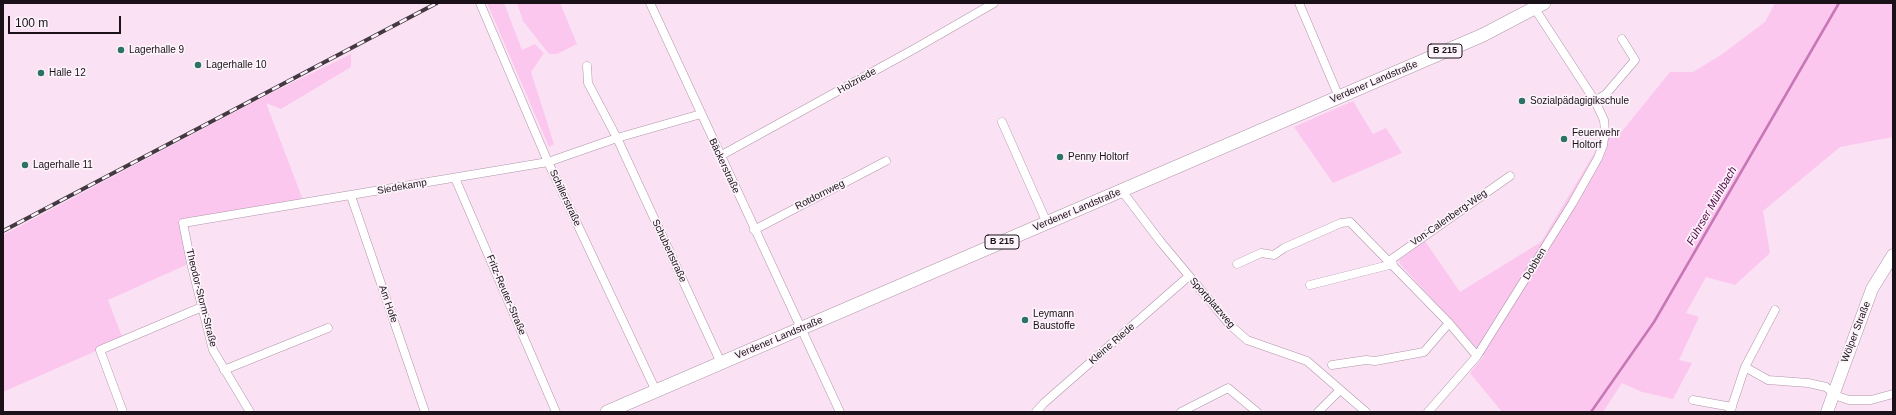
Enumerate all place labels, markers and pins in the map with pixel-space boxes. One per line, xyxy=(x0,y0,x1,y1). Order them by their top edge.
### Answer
place label: Lagerhalle 9 xyxy=(129,44,184,56)
marker: Lagerhalle 9 xyxy=(116,45,126,55)
place label: Lagerhalle 10 xyxy=(206,59,267,71)
marker: Lagerhalle 10 xyxy=(193,60,203,70)
place label: Halle 12 xyxy=(49,67,86,79)
marker: Halle 12 xyxy=(36,68,46,78)
place label: Sozialpädagigikschule xyxy=(1530,95,1629,107)
marker: Sozialpädagigikschule xyxy=(1517,96,1527,106)
place label: Feuerwehr Holtorf xyxy=(1572,127,1620,150)
marker: Feuerwehr Holtorf xyxy=(1559,134,1569,144)
place label: Penny Holtorf xyxy=(1068,151,1129,163)
marker: Penny Holtorf xyxy=(1055,152,1065,162)
place label: Lagerhalle 11 xyxy=(33,159,93,171)
marker: Lagerhalle 11 xyxy=(20,160,30,170)
place label: Leymann Baustoffe xyxy=(1033,308,1075,332)
marker: Leymann Baustoffe xyxy=(1020,315,1030,325)

